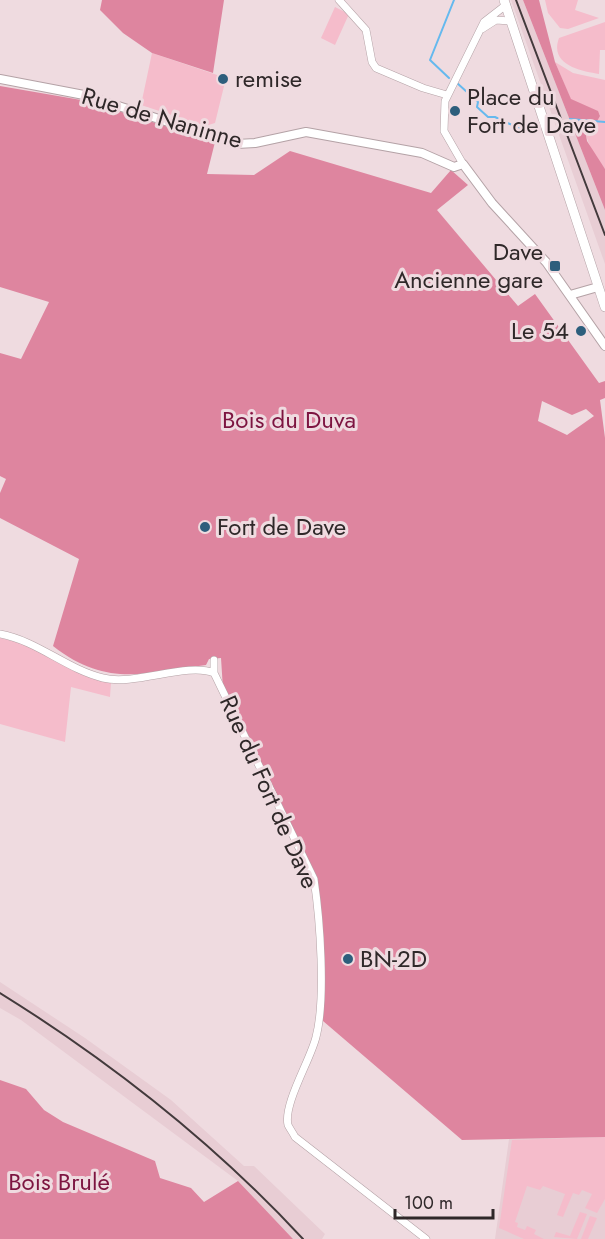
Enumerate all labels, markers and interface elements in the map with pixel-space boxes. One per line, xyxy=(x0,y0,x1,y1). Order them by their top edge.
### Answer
place label: remise xyxy=(235,61,302,96)
marker: remise xyxy=(216,72,230,86)
street label: Rue de Naninne xyxy=(78,78,246,157)
place label: Place du Fort de Dave xyxy=(467,79,596,142)
marker: Place du Fort de Dave xyxy=(448,104,462,118)
place label: Dave Ancienne gare xyxy=(394,234,543,297)
marker: Dave Ancienne gare xyxy=(548,259,562,273)
place label: Le 54 xyxy=(511,313,569,348)
marker: Le 54 xyxy=(574,324,588,338)
park label: Bois du Duva xyxy=(222,402,356,437)
place label: Fort de Dave xyxy=(217,509,346,544)
marker: Fort de Dave xyxy=(198,520,212,534)
street label: Rue du Fort de Dave xyxy=(211,690,328,894)
place label: BN-2D xyxy=(360,941,427,976)
marker: BN-2D xyxy=(341,952,355,966)
park label: Bois Brulé xyxy=(8,1164,110,1199)
scale bar xyxy=(395,1182,492,1220)
text: 100 m xyxy=(404,1190,453,1216)

